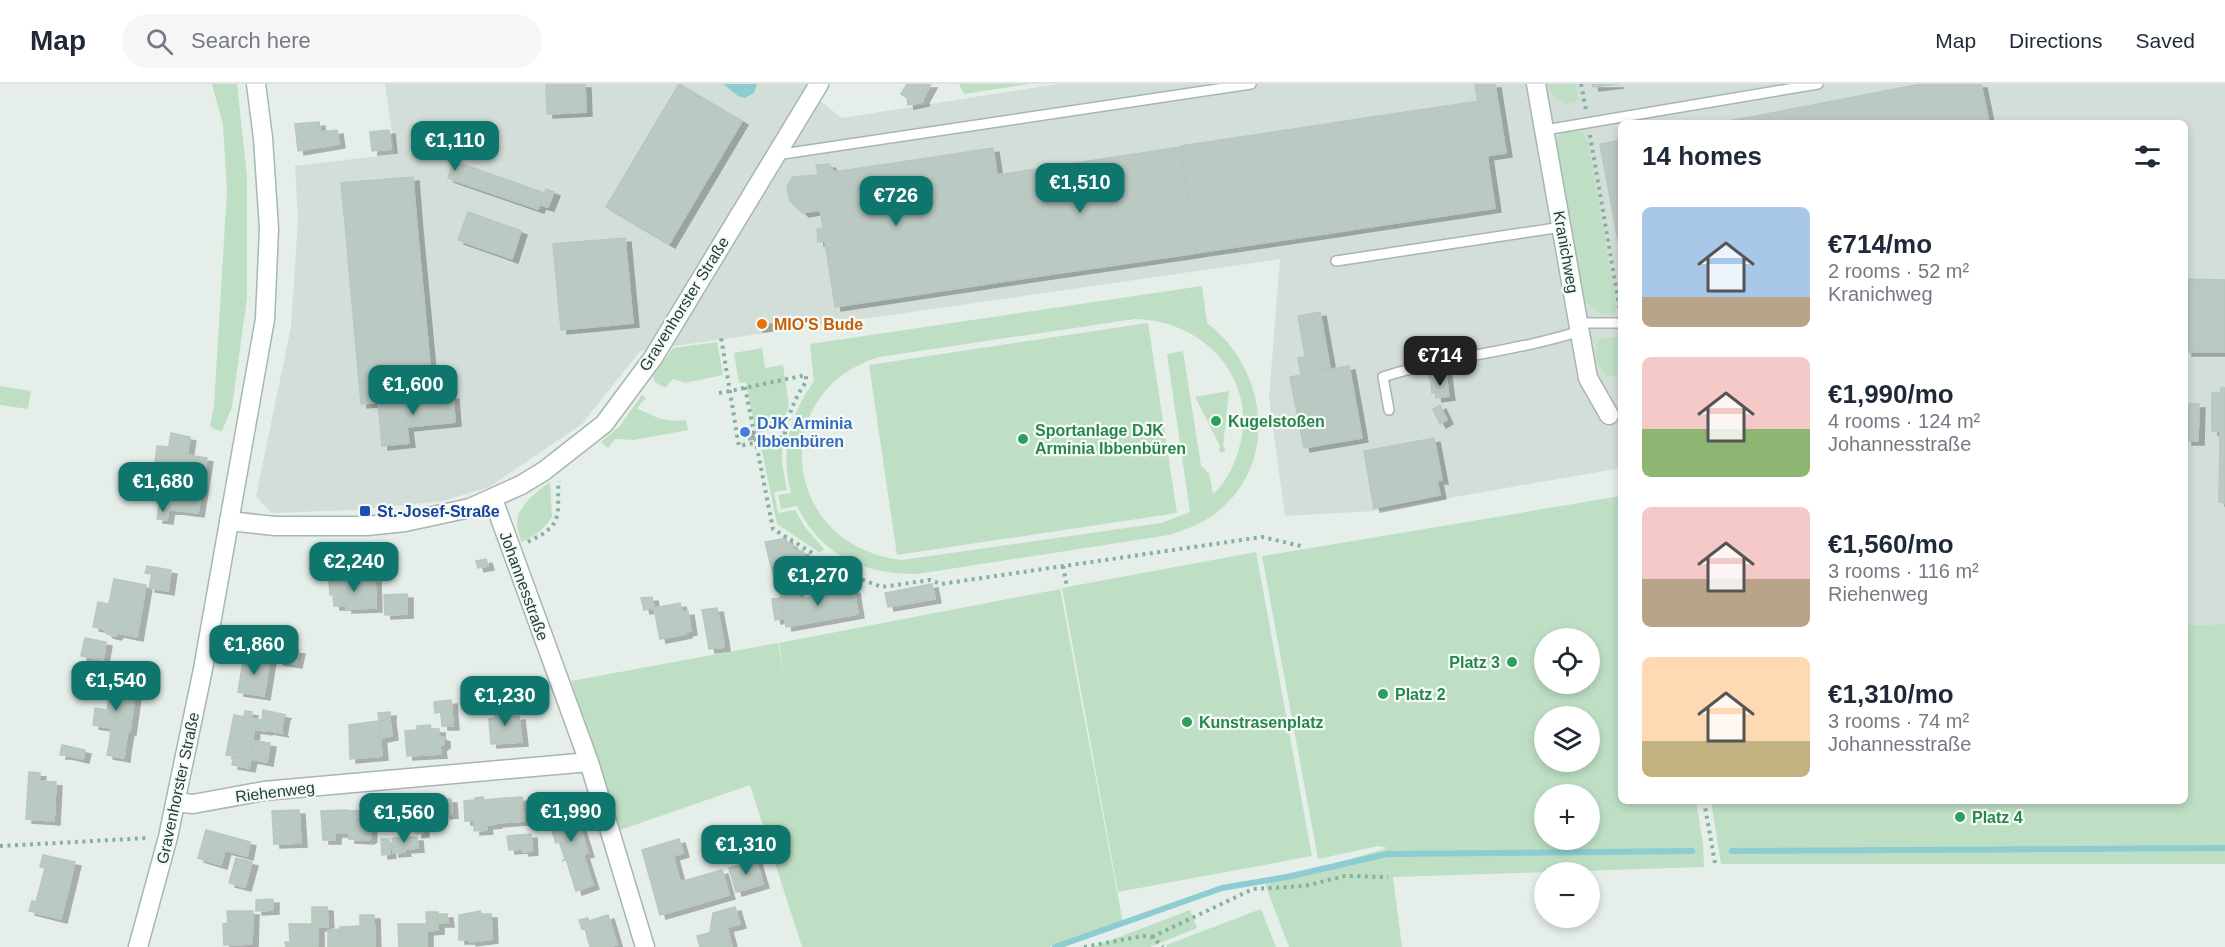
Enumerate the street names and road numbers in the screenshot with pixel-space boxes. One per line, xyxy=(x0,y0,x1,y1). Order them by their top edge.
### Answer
street label: Kranichweg xyxy=(1550,209,1582,295)
street label: Gravenhorster Straße xyxy=(636,234,732,374)
street label: Johannesstraße xyxy=(496,529,552,643)
street label: Gravenhorster Straße xyxy=(154,710,202,865)
street label: Riehenweg xyxy=(234,779,316,805)

